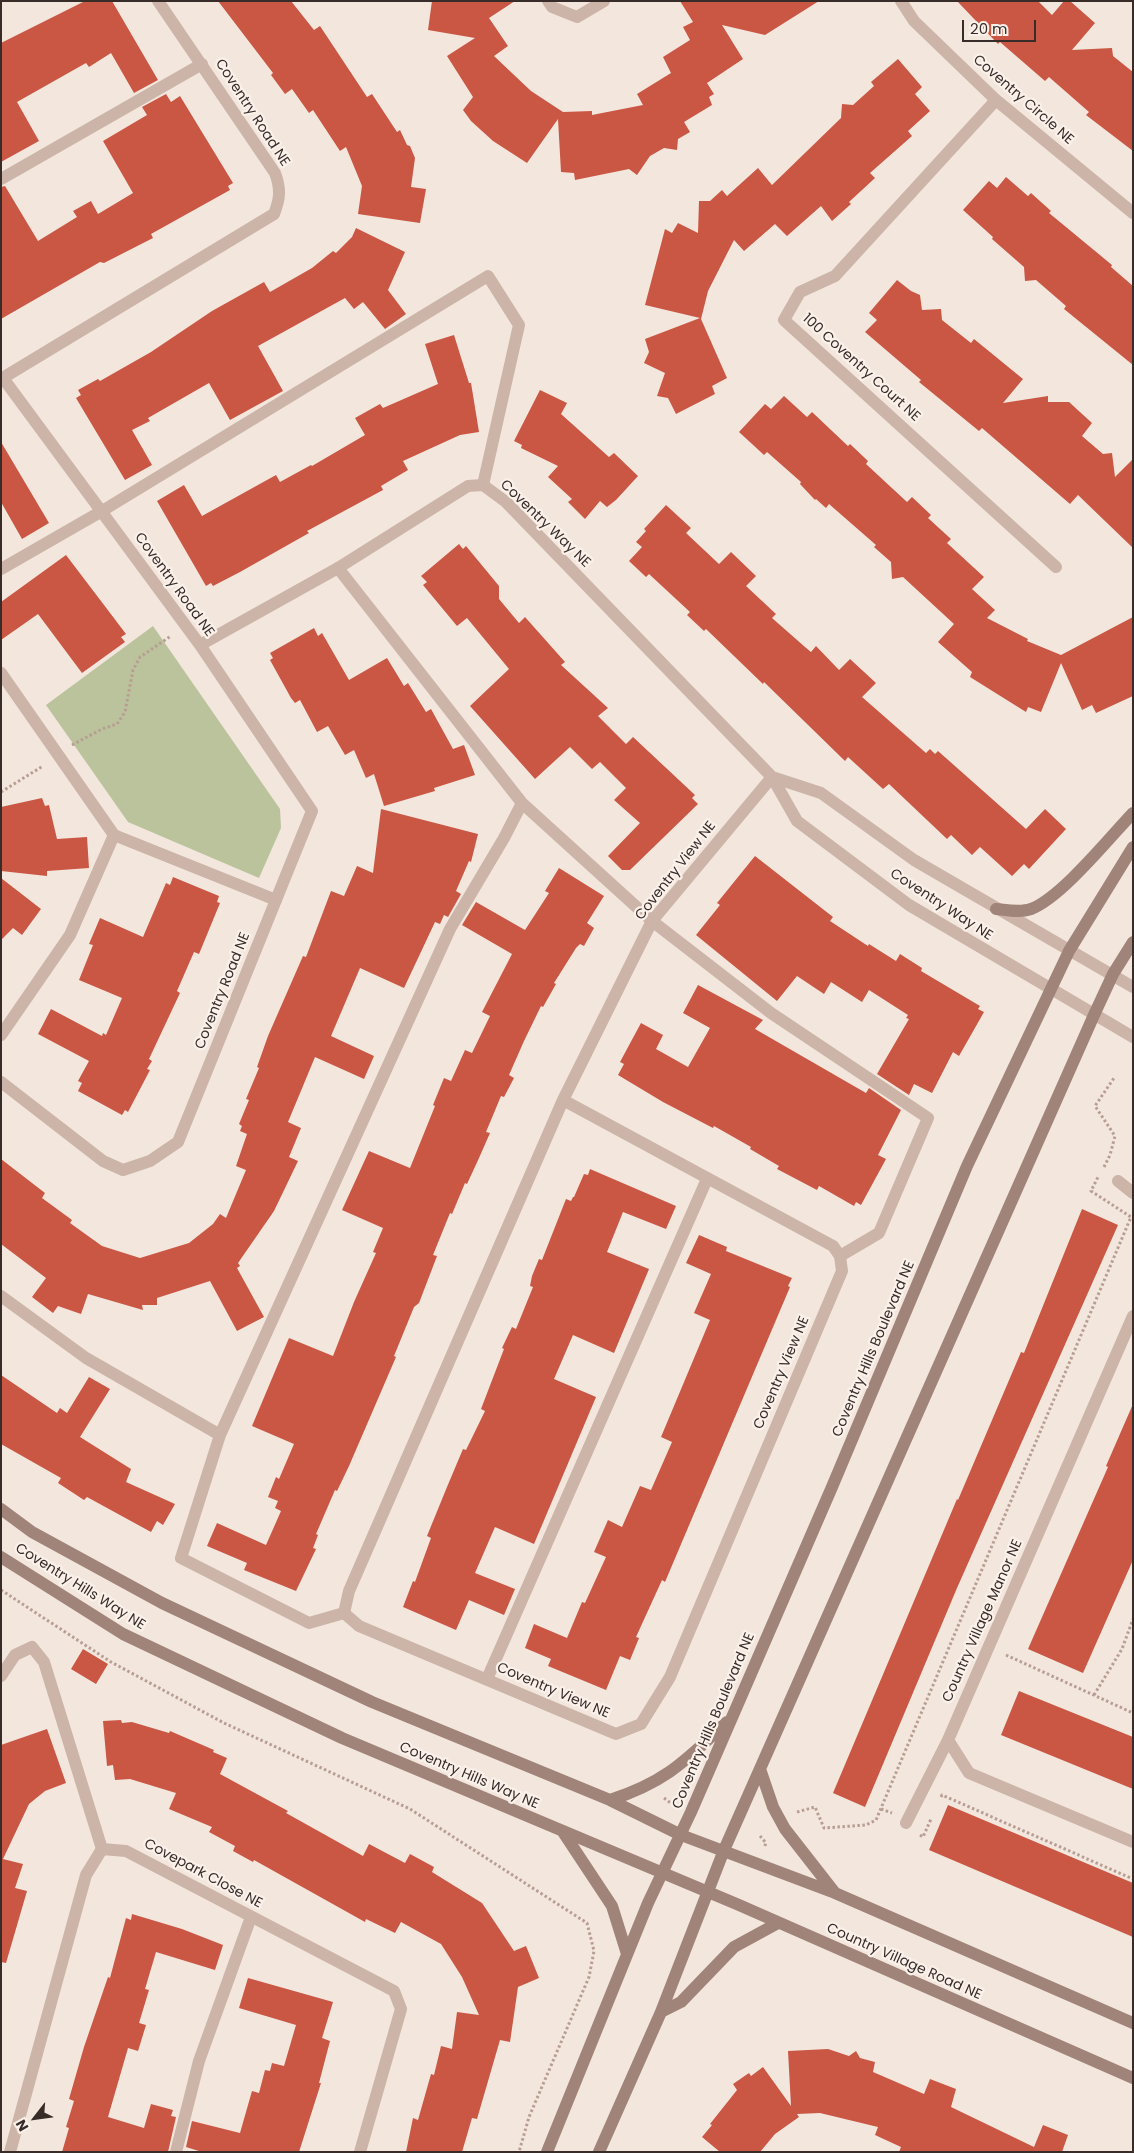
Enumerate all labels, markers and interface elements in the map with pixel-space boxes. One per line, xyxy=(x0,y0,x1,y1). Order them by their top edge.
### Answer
scale bar xyxy=(964,10,1038,42)
text: 20 m xyxy=(970,18,1008,39)
street label: Coventry Circle NE xyxy=(969,52,1077,148)
street label: Coventry Road NE xyxy=(211,56,293,170)
street label: 100 Coventry Court NE xyxy=(799,311,923,425)
street label: Coventry Way NE xyxy=(496,477,594,571)
street label: Coventry Road NE xyxy=(131,530,217,640)
street label: Coventry View NE xyxy=(632,818,720,924)
street label: Coventry Way NE xyxy=(887,866,995,944)
street label: Coventry Road NE xyxy=(192,930,254,1052)
street label: Coventry Hills Boulevard NE xyxy=(829,1258,919,1440)
street label: Coventry View NE xyxy=(751,1314,813,1432)
street label: Country Village Manor NE xyxy=(939,1537,1027,1705)
street label: Coventry Hills Way NE xyxy=(12,1540,148,1634)
street label: Coventry Hills Boulevard NE xyxy=(669,1630,759,1812)
street label: Coventry View NE xyxy=(494,1660,612,1722)
street label: Coventry Hills Way NE xyxy=(397,1739,541,1813)
street label: Covepark Close NE xyxy=(141,1836,265,1912)
street label: Country Village Road NE xyxy=(824,1920,984,2004)
north arrow xyxy=(10,2093,60,2143)
text: N xyxy=(11,2116,33,2135)

